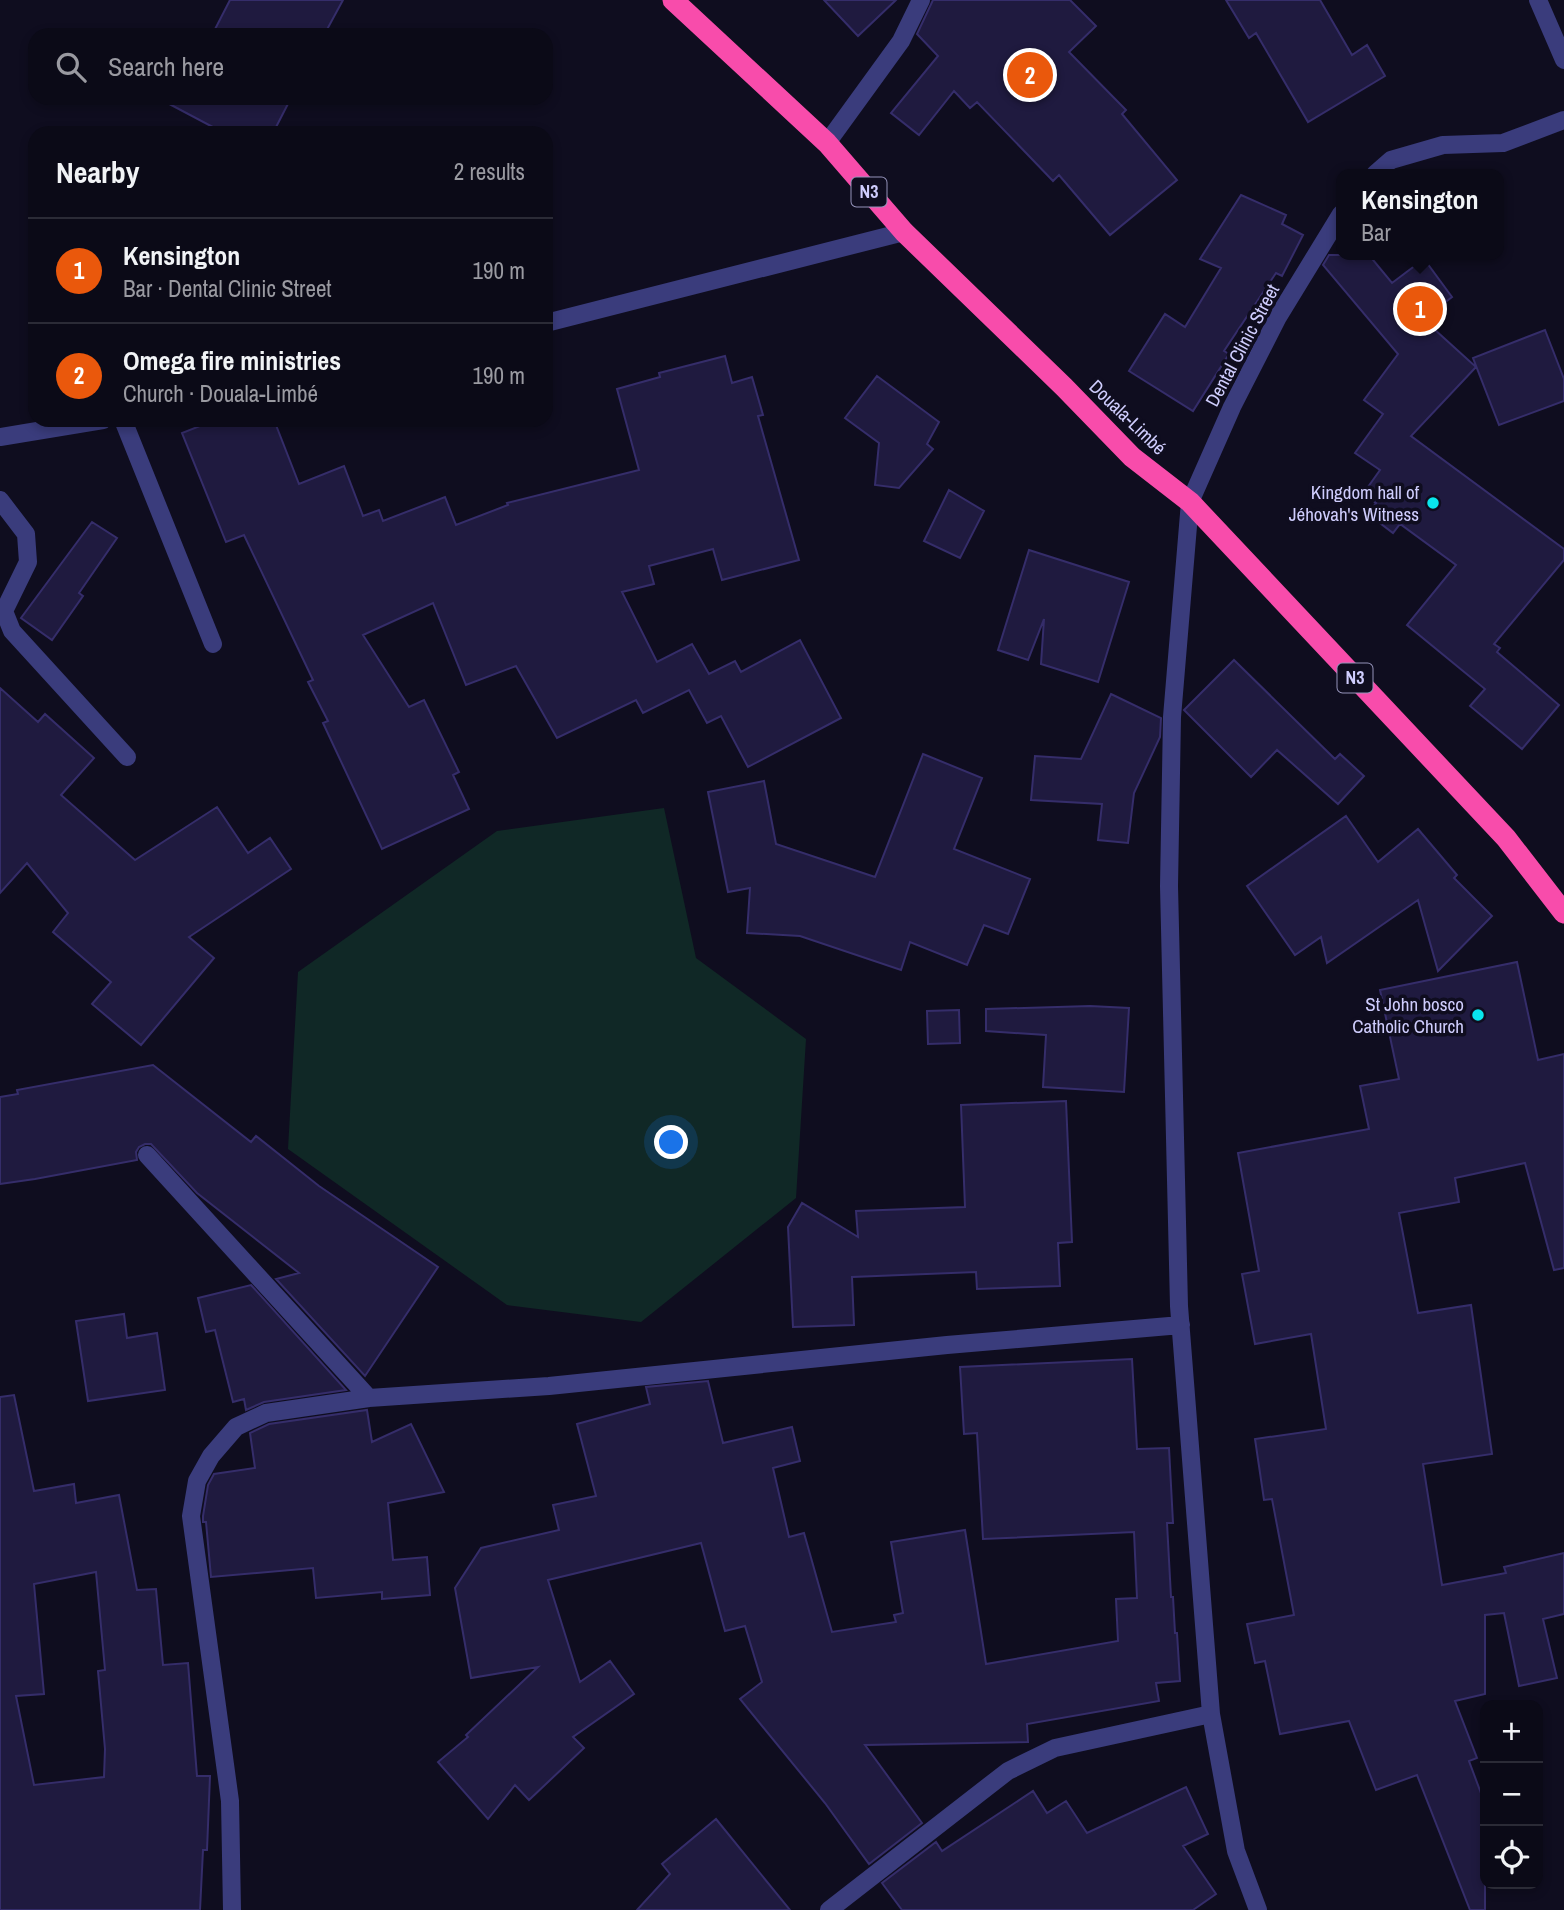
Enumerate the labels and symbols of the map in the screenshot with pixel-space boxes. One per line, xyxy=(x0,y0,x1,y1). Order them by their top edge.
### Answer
pin: 2 xyxy=(1007,49,1053,101)
road number: N3 xyxy=(852,177,886,206)
street label: Dental Clinic Street xyxy=(1199,279,1286,411)
pin: 1 xyxy=(1397,283,1443,335)
street label: Douala-Limbé xyxy=(1084,374,1172,460)
place label: Kingdom hall of Jéhovah's Witness xyxy=(1289,479,1420,527)
marker: Kingdom hall of Jéhovah's Witness xyxy=(1425,495,1441,511)
road number: N3 xyxy=(1338,664,1372,692)
place label: St John bosco Catholic Church xyxy=(1352,991,1464,1039)
marker: St John bosco Catholic Church xyxy=(1470,1007,1486,1023)
your location xyxy=(654,1125,688,1159)

